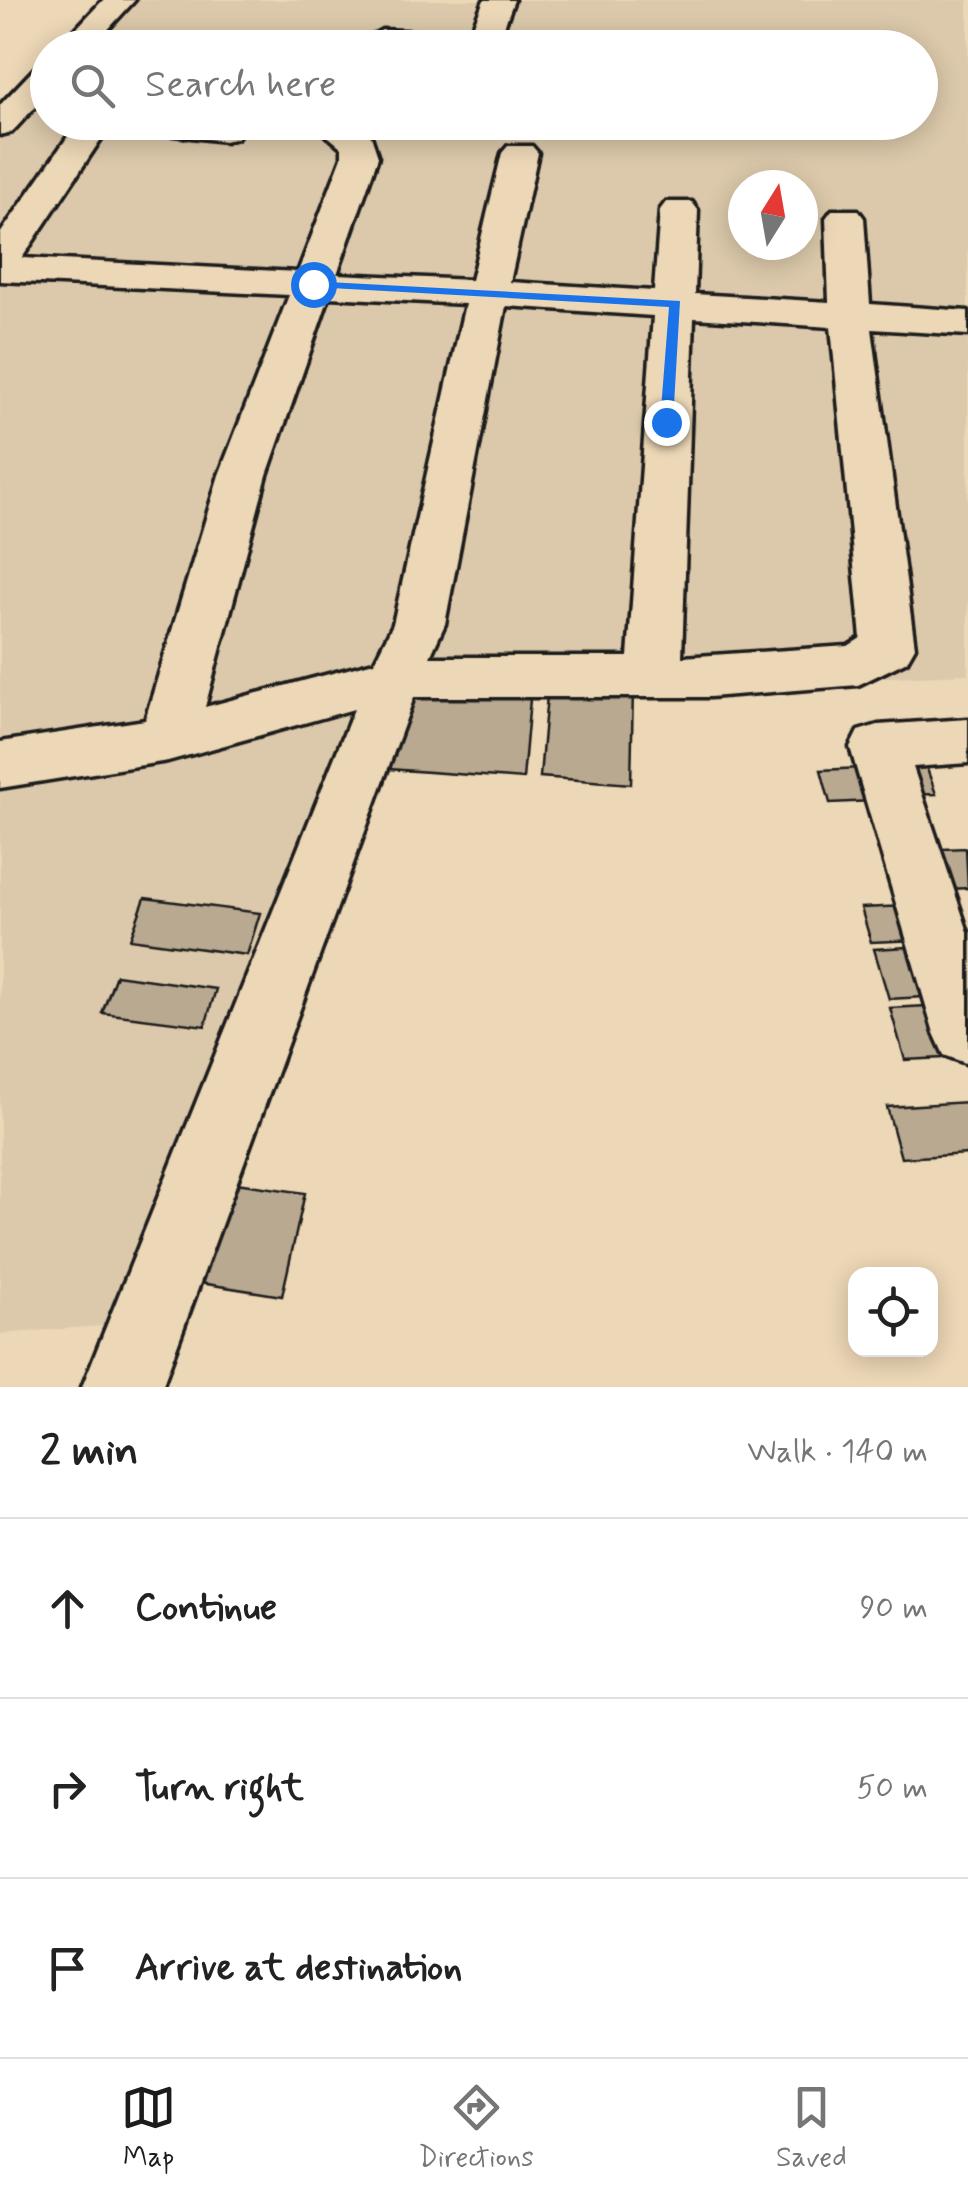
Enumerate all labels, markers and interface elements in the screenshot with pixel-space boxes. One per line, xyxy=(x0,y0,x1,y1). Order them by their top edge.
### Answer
search box xyxy=(30,30,938,140)
icon: search xyxy=(65,58,120,113)
text: Search here xyxy=(145,61,336,110)
north arrow xyxy=(728,170,818,260)
route start xyxy=(291,262,337,308)
route end xyxy=(644,400,690,446)
map controls xyxy=(848,1267,938,1357)
button: locate xyxy=(848,1267,938,1357)
text: 2 min xyxy=(40,1425,139,1480)
text: Walk · 140 m xyxy=(747,1431,928,1473)
icon: ahead xyxy=(40,1581,95,1636)
text: Continue xyxy=(135,1584,277,1633)
text: 90 m xyxy=(860,1587,928,1629)
icon: right xyxy=(40,1761,95,1816)
text: Turn right xyxy=(135,1764,304,1813)
text: 50 m xyxy=(856,1767,928,1809)
icon: arrive xyxy=(40,1941,95,1996)
text: Arrive at destination xyxy=(135,1944,462,1993)
tab: Map xyxy=(121,2080,176,2177)
tab: Directions xyxy=(419,2080,534,2177)
tab: Saved xyxy=(776,2080,847,2177)

